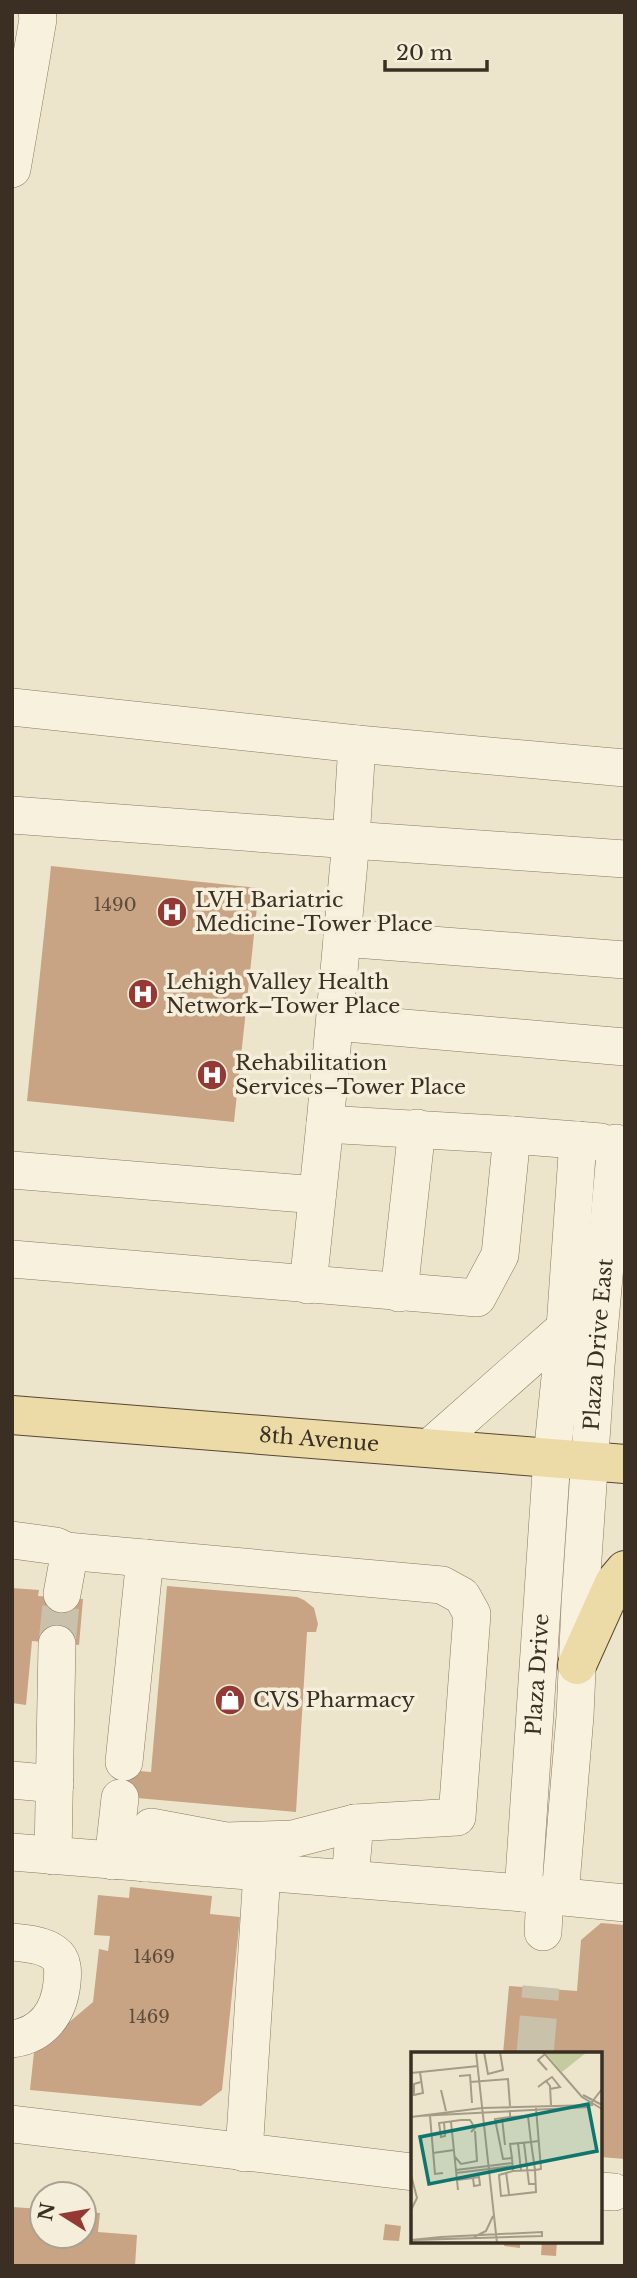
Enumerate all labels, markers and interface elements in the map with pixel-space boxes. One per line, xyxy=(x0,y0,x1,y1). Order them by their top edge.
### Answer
scale bar xyxy=(385,28,486,72)
text: 20 m xyxy=(396,40,453,66)
place label: LVH Bariatric Medicine-Tower Place xyxy=(195,887,433,937)
house number: 1490 xyxy=(94,894,136,916)
hospital icon: LVH Bariatric Medicine-Tower Place xyxy=(155,895,189,929)
place label: Lehigh Valley Health Network–Tower Place xyxy=(166,969,400,1019)
hospital icon: Lehigh Valley Health Network–Tower Place xyxy=(126,977,160,1011)
place label: Rehabilitation Services–Tower Place xyxy=(235,1050,466,1100)
hospital icon: Rehabilitation Services–Tower Place xyxy=(195,1058,229,1092)
street label: Plaza Drive East xyxy=(579,1257,619,1431)
street label: 8th Avenue xyxy=(258,1422,380,1457)
street label: Plaza Drive xyxy=(521,1613,555,1736)
shop icon: CVS Pharmacy xyxy=(213,1683,247,1717)
place label: CVS Pharmacy xyxy=(253,1687,416,1713)
house number: 1469 xyxy=(133,1946,175,1968)
house number: 1469 xyxy=(128,2006,170,2028)
inset map xyxy=(411,2052,602,2243)
north arrow xyxy=(28,2180,98,2250)
text: N xyxy=(34,2201,60,2223)

